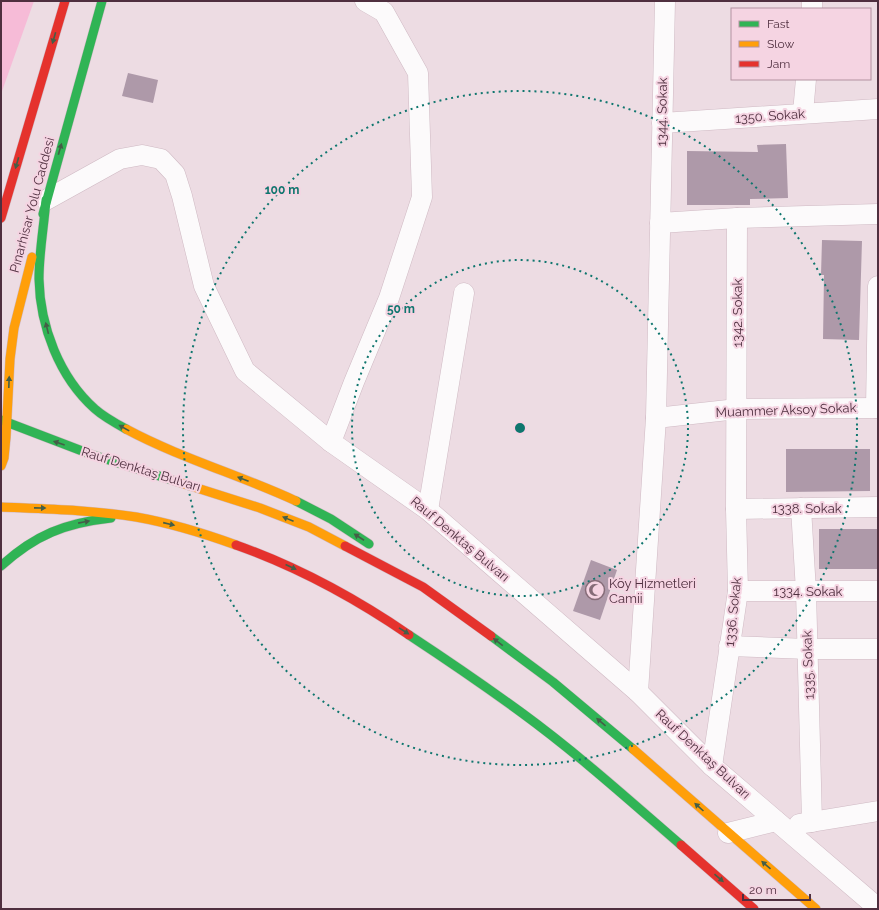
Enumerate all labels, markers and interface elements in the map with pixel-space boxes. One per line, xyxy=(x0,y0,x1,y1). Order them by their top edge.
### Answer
legend xyxy=(731,8,871,80)
text: Fast xyxy=(767,17,790,31)
one-way arrow xyxy=(51,33,57,45)
text: Slow xyxy=(767,37,794,51)
text: Jam xyxy=(767,57,790,71)
street label: 1344. Sokak xyxy=(654,77,670,147)
street label: 1350. Sokak xyxy=(735,106,805,126)
street label: Pınarhisar Yolu Caddesi xyxy=(7,136,57,274)
one-way arrow xyxy=(58,143,64,156)
one-way arrow xyxy=(14,157,20,169)
text: 100 m xyxy=(265,183,299,197)
street label: 1342. Sokak xyxy=(730,279,745,347)
text: 50 m xyxy=(387,302,415,316)
one-way arrow xyxy=(44,322,50,334)
one-way arrow xyxy=(6,375,12,388)
street label: Muammer Aksoy Sokak xyxy=(715,400,857,420)
centre of rings xyxy=(513,421,527,435)
one-way arrow xyxy=(118,424,130,431)
one-way arrow xyxy=(52,440,64,446)
street label: Rauf Denktaş Bulvarı xyxy=(80,444,202,494)
one-way arrow xyxy=(237,475,249,481)
street label: Rauf Denktaş Bulvarı xyxy=(408,493,512,585)
street label: 1338. Sokak xyxy=(772,501,842,516)
one-way arrow xyxy=(34,505,47,511)
one-way arrow xyxy=(283,516,294,522)
one-way arrow xyxy=(78,519,90,525)
one-way arrow xyxy=(163,522,175,528)
one-way arrow xyxy=(354,533,364,541)
one-way arrow xyxy=(286,564,297,570)
place label: Köy Hizmetleri Camii xyxy=(609,576,696,606)
street label: 1336. Sokak xyxy=(722,577,744,647)
mosque icon: Köy Hizmetleri Camii xyxy=(584,579,606,601)
street label: 1334. Sokak xyxy=(774,584,842,599)
one-way arrow xyxy=(398,628,410,635)
street label: 1335. Sokak xyxy=(799,630,817,700)
one-way arrow xyxy=(493,638,504,646)
street label: Rauf Denktaş Bulvarı xyxy=(653,706,753,802)
one-way arrow xyxy=(595,717,606,726)
one-way arrow xyxy=(694,802,704,811)
one-way arrow xyxy=(760,861,771,870)
one-way arrow xyxy=(713,874,724,883)
scale bar xyxy=(743,876,810,902)
text: 20 m xyxy=(749,883,777,897)

